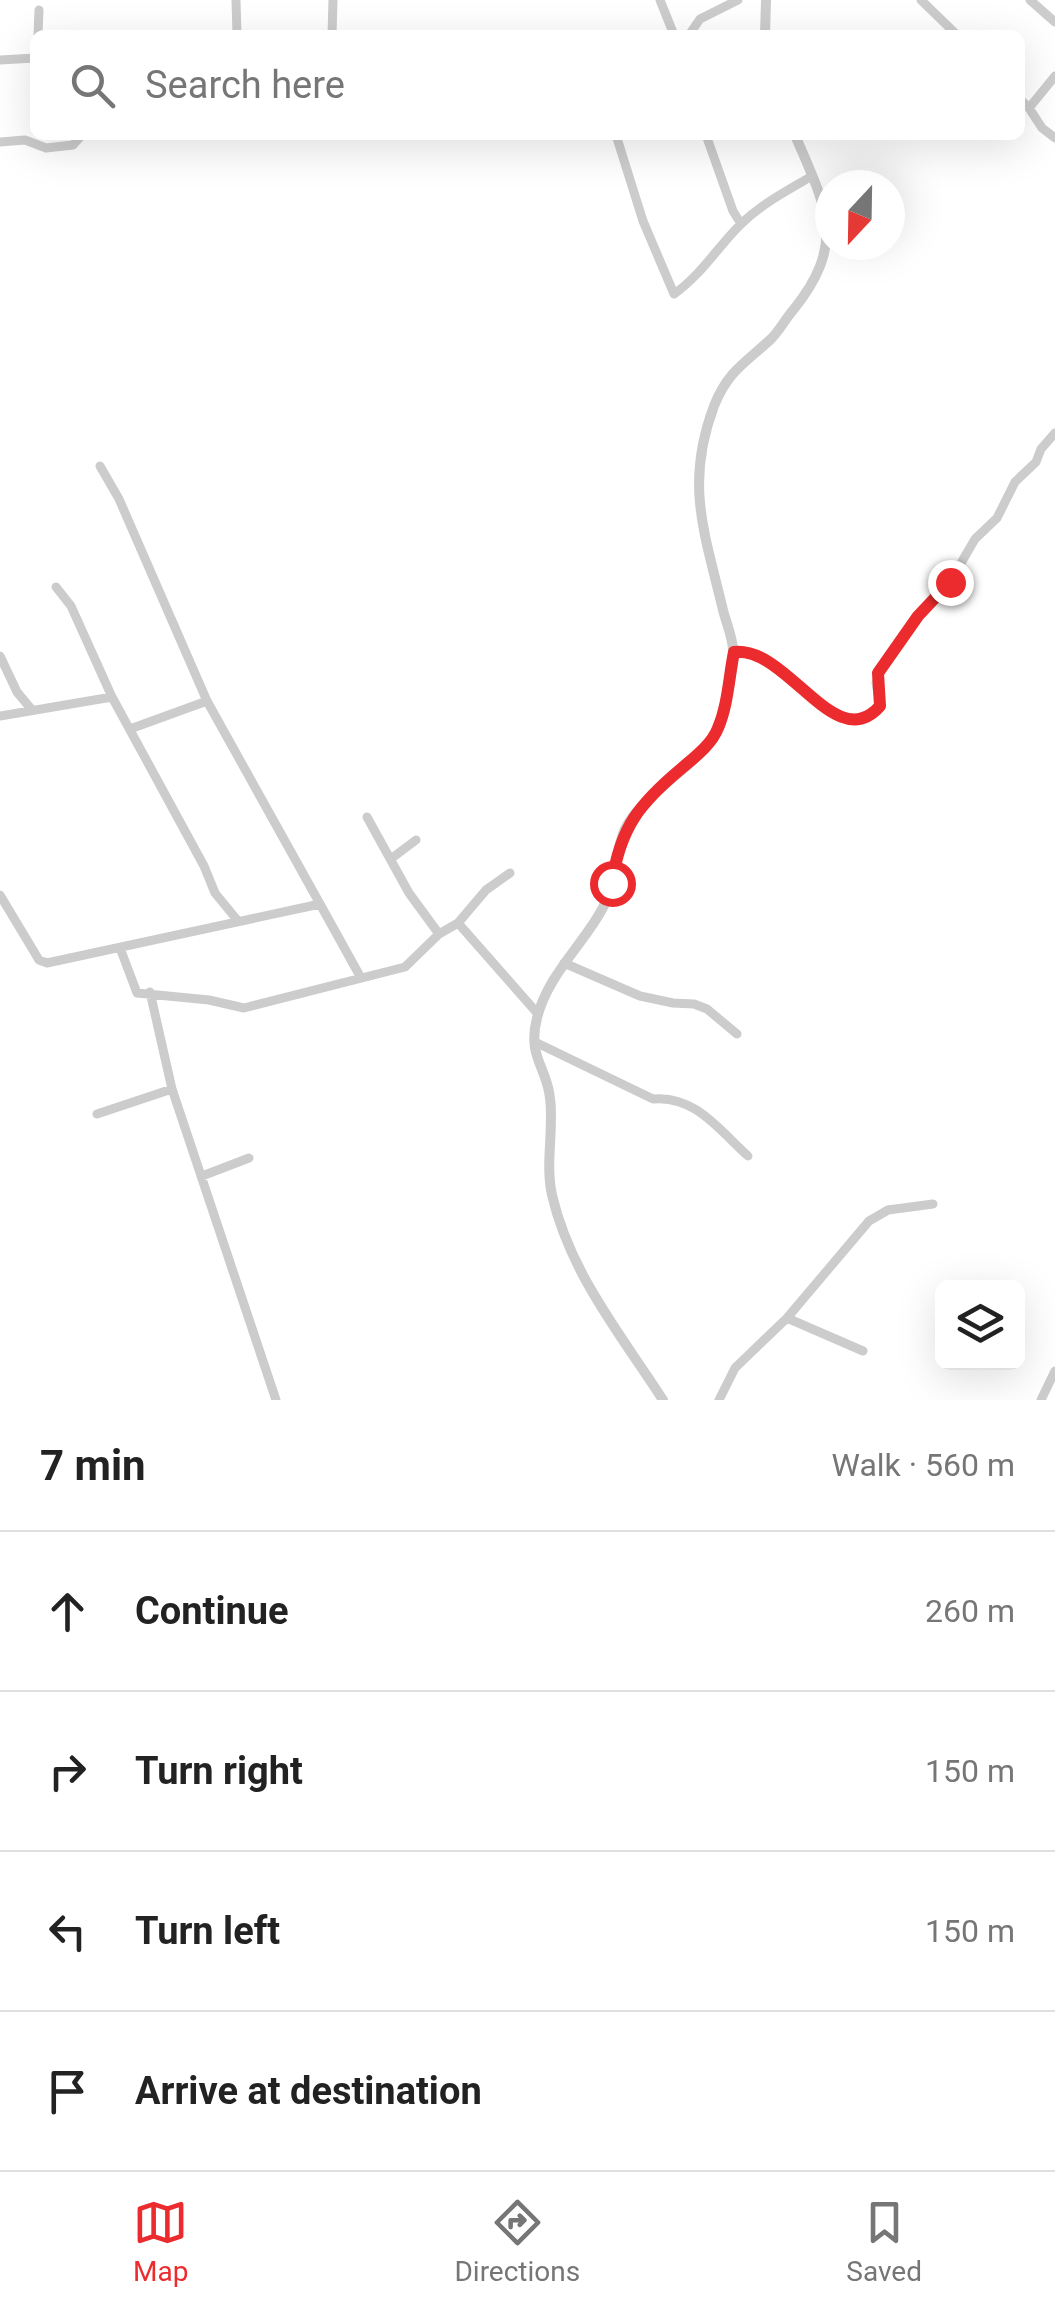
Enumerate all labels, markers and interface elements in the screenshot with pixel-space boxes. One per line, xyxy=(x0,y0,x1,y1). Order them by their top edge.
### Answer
search box xyxy=(30,30,1025,140)
icon: search xyxy=(65,58,120,113)
text: Search here xyxy=(145,63,345,107)
north arrow xyxy=(815,170,905,260)
route end xyxy=(928,560,974,606)
route start xyxy=(590,861,636,907)
map controls xyxy=(935,1280,1025,1370)
button: layers xyxy=(935,1280,1025,1370)
text: 7 min xyxy=(40,1441,146,1490)
text: Walk · 560 m xyxy=(832,1446,1015,1484)
icon: ahead xyxy=(40,1584,95,1639)
text: Continue xyxy=(135,1589,289,1633)
text: 260 m xyxy=(925,1592,1015,1630)
icon: right xyxy=(40,1744,95,1799)
text: Turn right xyxy=(135,1749,303,1793)
text: 150 m xyxy=(925,1752,1015,1790)
icon: left xyxy=(40,1904,95,1959)
text: Turn left xyxy=(135,1909,280,1953)
text: 150 m xyxy=(925,1912,1015,1950)
icon: arrive xyxy=(40,2064,95,2119)
text: Arrive at destination xyxy=(135,2069,482,2113)
tab: Map xyxy=(133,2195,188,2288)
tab: Directions xyxy=(454,2195,580,2288)
tab: Saved xyxy=(846,2195,922,2288)

